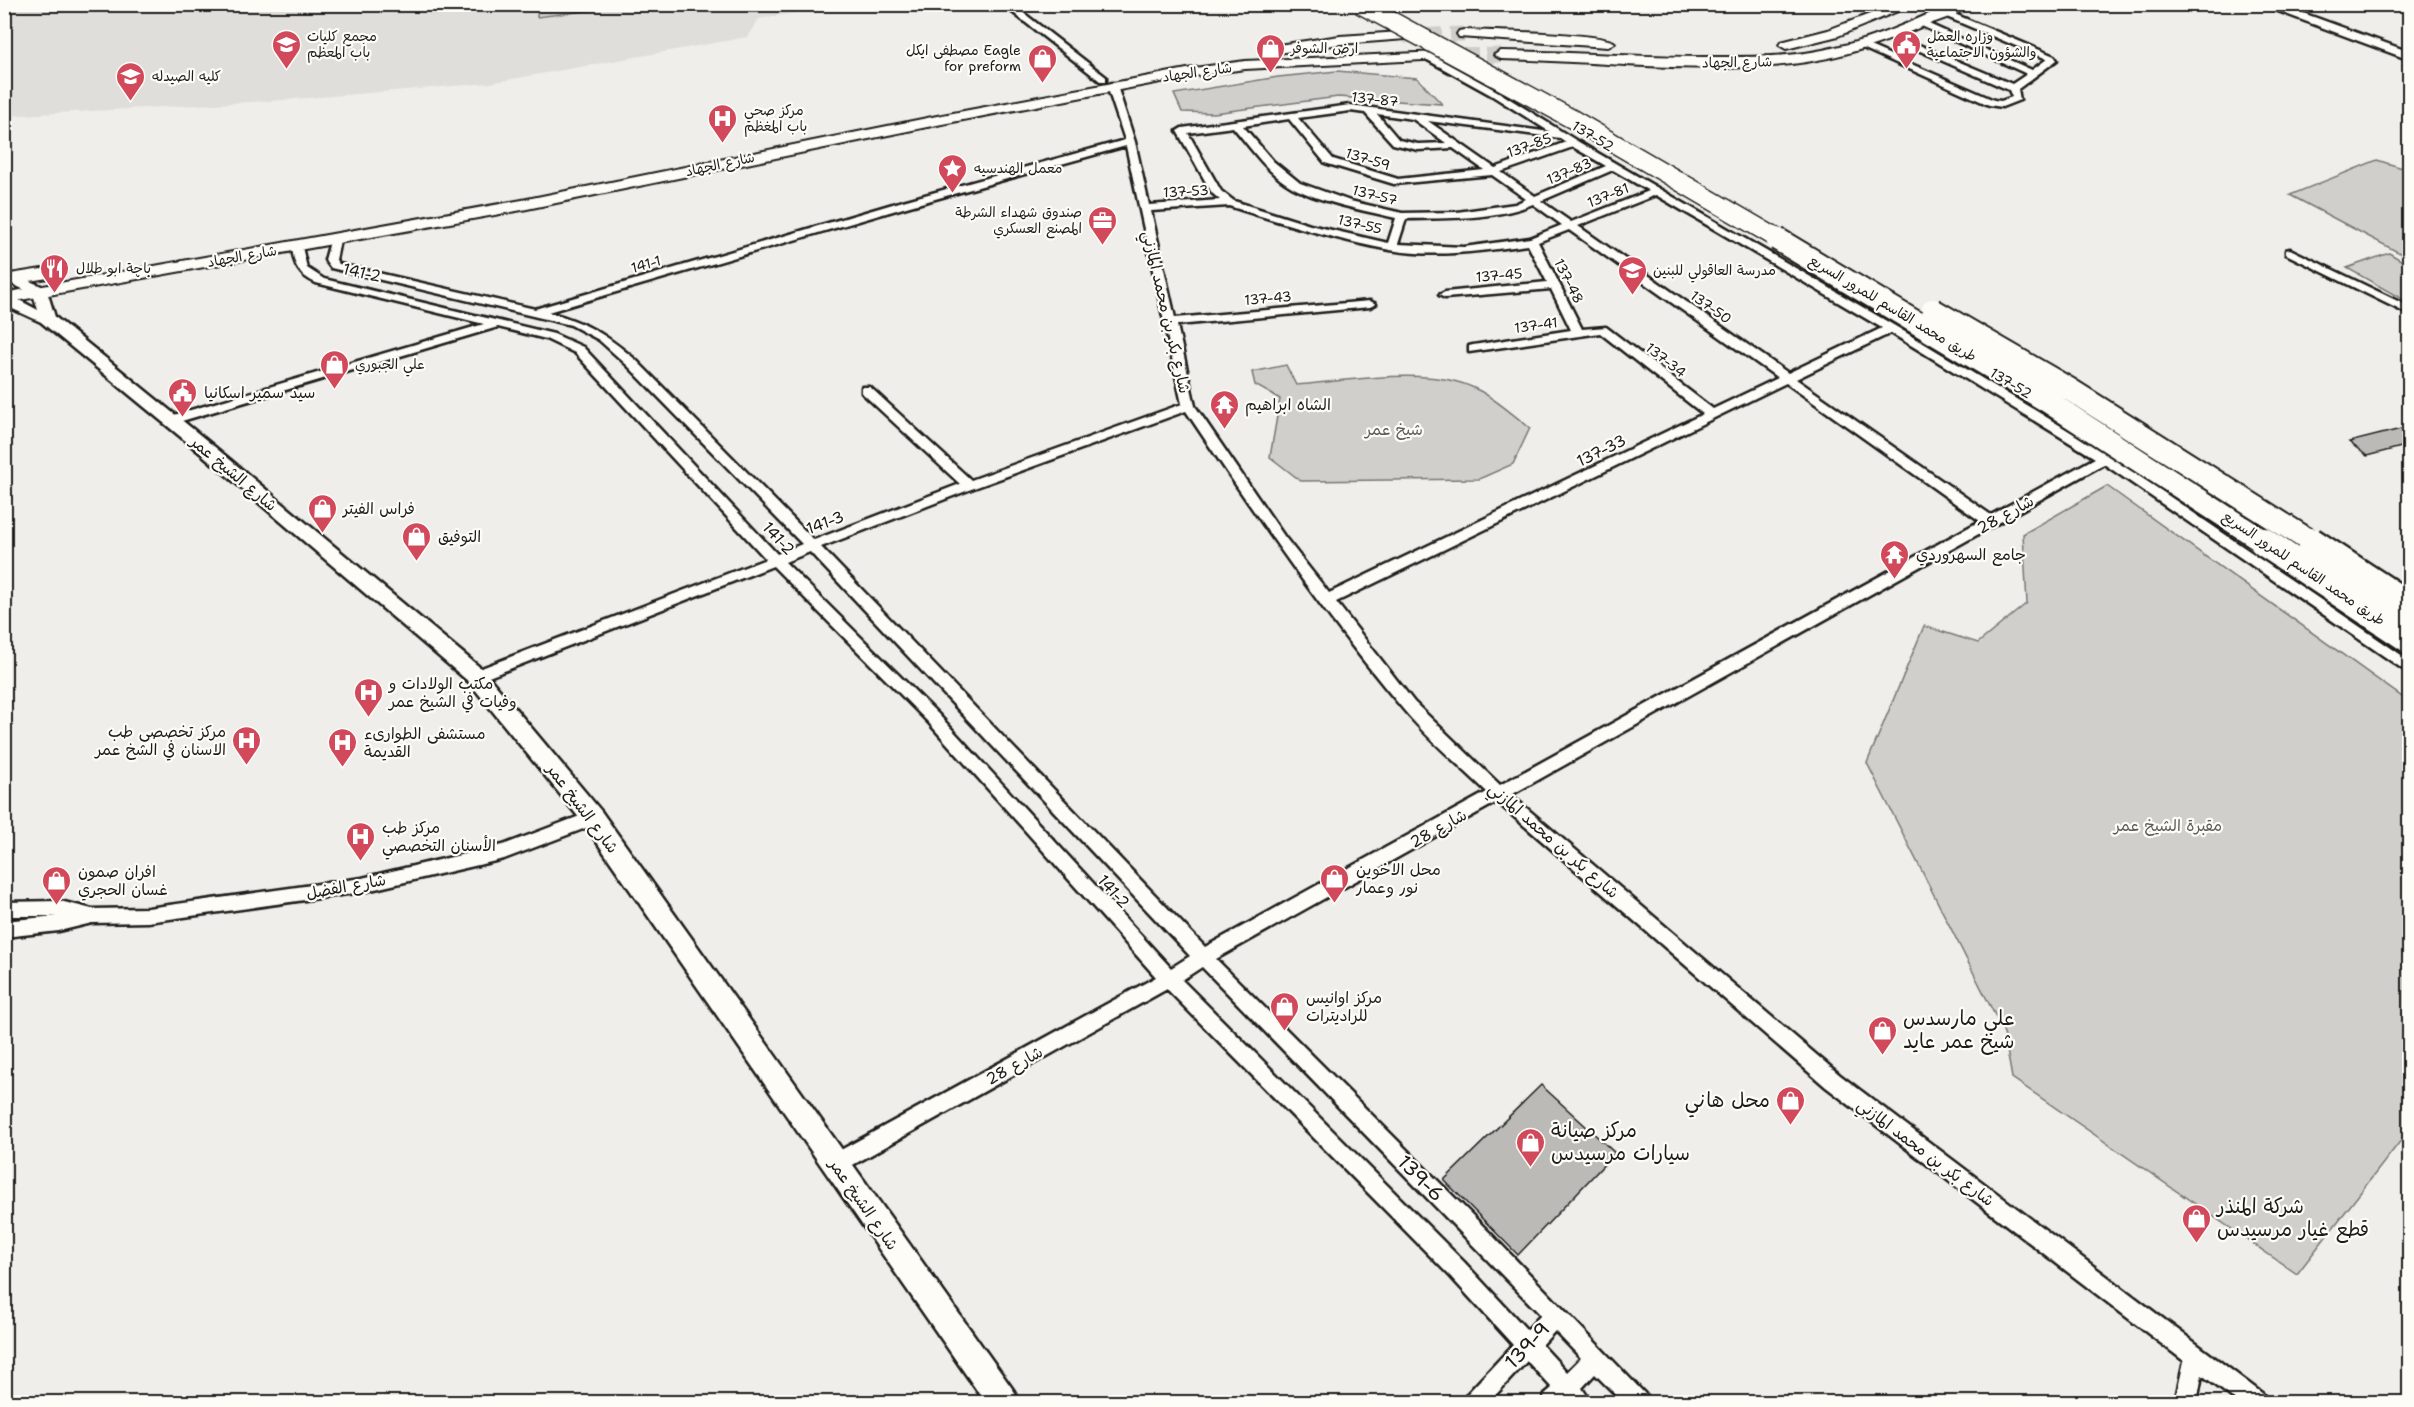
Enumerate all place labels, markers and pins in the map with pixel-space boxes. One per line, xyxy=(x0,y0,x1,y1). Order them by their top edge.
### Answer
place label: مجمع كليات باب المعظم xyxy=(307,27,377,63)
place label: وزاره العمل والشؤون الاجتماعية xyxy=(1927,27,2036,62)
school or university icon: مجمع كليات باب المعظم xyxy=(270,28,302,70)
public building icon: وزاره العمل والشؤون الاجتماعية xyxy=(1890,28,1922,70)
shop icon: ارض الشوفر xyxy=(1254,32,1286,74)
place label: ارض الشوفر xyxy=(1290,39,1358,57)
place label: مصطفى ايكل Eagle for preform xyxy=(906,41,1021,75)
shop icon: مصطفى ايكل Eagle for preform xyxy=(1026,42,1058,84)
school or university icon: كليه الصيدله xyxy=(115,60,147,102)
place label: كليه الصيدله xyxy=(152,67,221,85)
place label: مركز صحي باب المغظم xyxy=(744,101,807,137)
hospital icon: مركز صحي باب المغظم xyxy=(707,102,739,144)
place icon: معمل الهندسيه xyxy=(937,152,969,194)
place label: معمل الهندسيه xyxy=(974,159,1062,177)
place label: صندوق شهداء الشرطة المصنع العسكري xyxy=(955,203,1082,239)
office icon: صندوق شهداء الشرطة المصنع العسكري xyxy=(1087,204,1119,246)
restaurant icon: باچة ابو طلال xyxy=(39,252,71,294)
school or university icon: مدرسة العاقولي للبنين xyxy=(1616,254,1648,296)
place label: باچة ابو طلال xyxy=(76,259,151,278)
place label: مدرسة العاقولي للبنين xyxy=(1653,261,1776,283)
shop icon: علي الجبوري xyxy=(318,348,350,390)
place label: علي الجبوري xyxy=(355,355,425,377)
public building icon: سيد سمير اسكانيا xyxy=(167,376,199,418)
place label: سيد سمير اسكانيا xyxy=(204,382,315,403)
temple icon: الشاه ابراهيم xyxy=(1208,388,1240,430)
place label: الشاه ابراهيم xyxy=(1245,394,1331,417)
shop icon: فراس الفيتر xyxy=(306,492,338,534)
place label: فراس الفيتر xyxy=(341,498,415,519)
shop icon: التوفيق xyxy=(401,520,433,562)
place label: التوفيق xyxy=(438,526,481,547)
temple icon: جامع السهروردي xyxy=(1879,538,1911,580)
place label: جامع السهروردي xyxy=(1916,544,2026,566)
place label: مكتب الولادات و وفيات في الشيخ عمر xyxy=(387,673,517,713)
hospital icon: مكتب الولادات و وفيات في الشيخ عمر xyxy=(352,676,384,718)
place label: مركز تخصصي طب الاسنان في الشخ عمر xyxy=(93,721,226,761)
place label: مستشفى الطوارىء القديمة xyxy=(364,723,486,762)
hospital icon: مركز تخصصي طب الاسنان في الشخ عمر xyxy=(231,724,263,766)
hospital icon: مستشفى الطوارىء القديمة xyxy=(327,726,359,768)
place label: مركز طب الأسنان التخصصي xyxy=(382,817,496,860)
hospital icon: مركز طب الأسنان التخصصي xyxy=(345,820,377,862)
place label: محل الاخوين نور وعمار xyxy=(1355,859,1441,898)
place label: افران صمون غسان الحجري xyxy=(78,861,168,901)
shop icon: محل الاخوين نور وعمار xyxy=(1319,862,1351,904)
shop icon: افران صمون غسان الحجري xyxy=(41,864,73,906)
place label: مركز اوانيس للراديترات xyxy=(1306,987,1382,1026)
shop icon: مركز اوانيس للراديترات xyxy=(1269,990,1301,1032)
place label: علي مارسدس شيخ عمر عايد xyxy=(1903,1005,2015,1055)
shop icon: علي مارسدس شيخ عمر عايد xyxy=(1866,1014,1898,1056)
shop icon: محل هاني xyxy=(1775,1084,1807,1126)
place label: محل هاني xyxy=(1685,1087,1770,1118)
place label: مركز صيانة سيارات مرسيدس xyxy=(1551,1117,1690,1166)
shop icon: مركز صيانة سيارات مرسيدس xyxy=(1514,1126,1546,1168)
place label: شركة المنذر قطع غيار مرسيدس xyxy=(2215,1193,2369,1244)
shop icon: شركة المنذر قطع غيار مرسيدس xyxy=(2180,1202,2212,1244)

